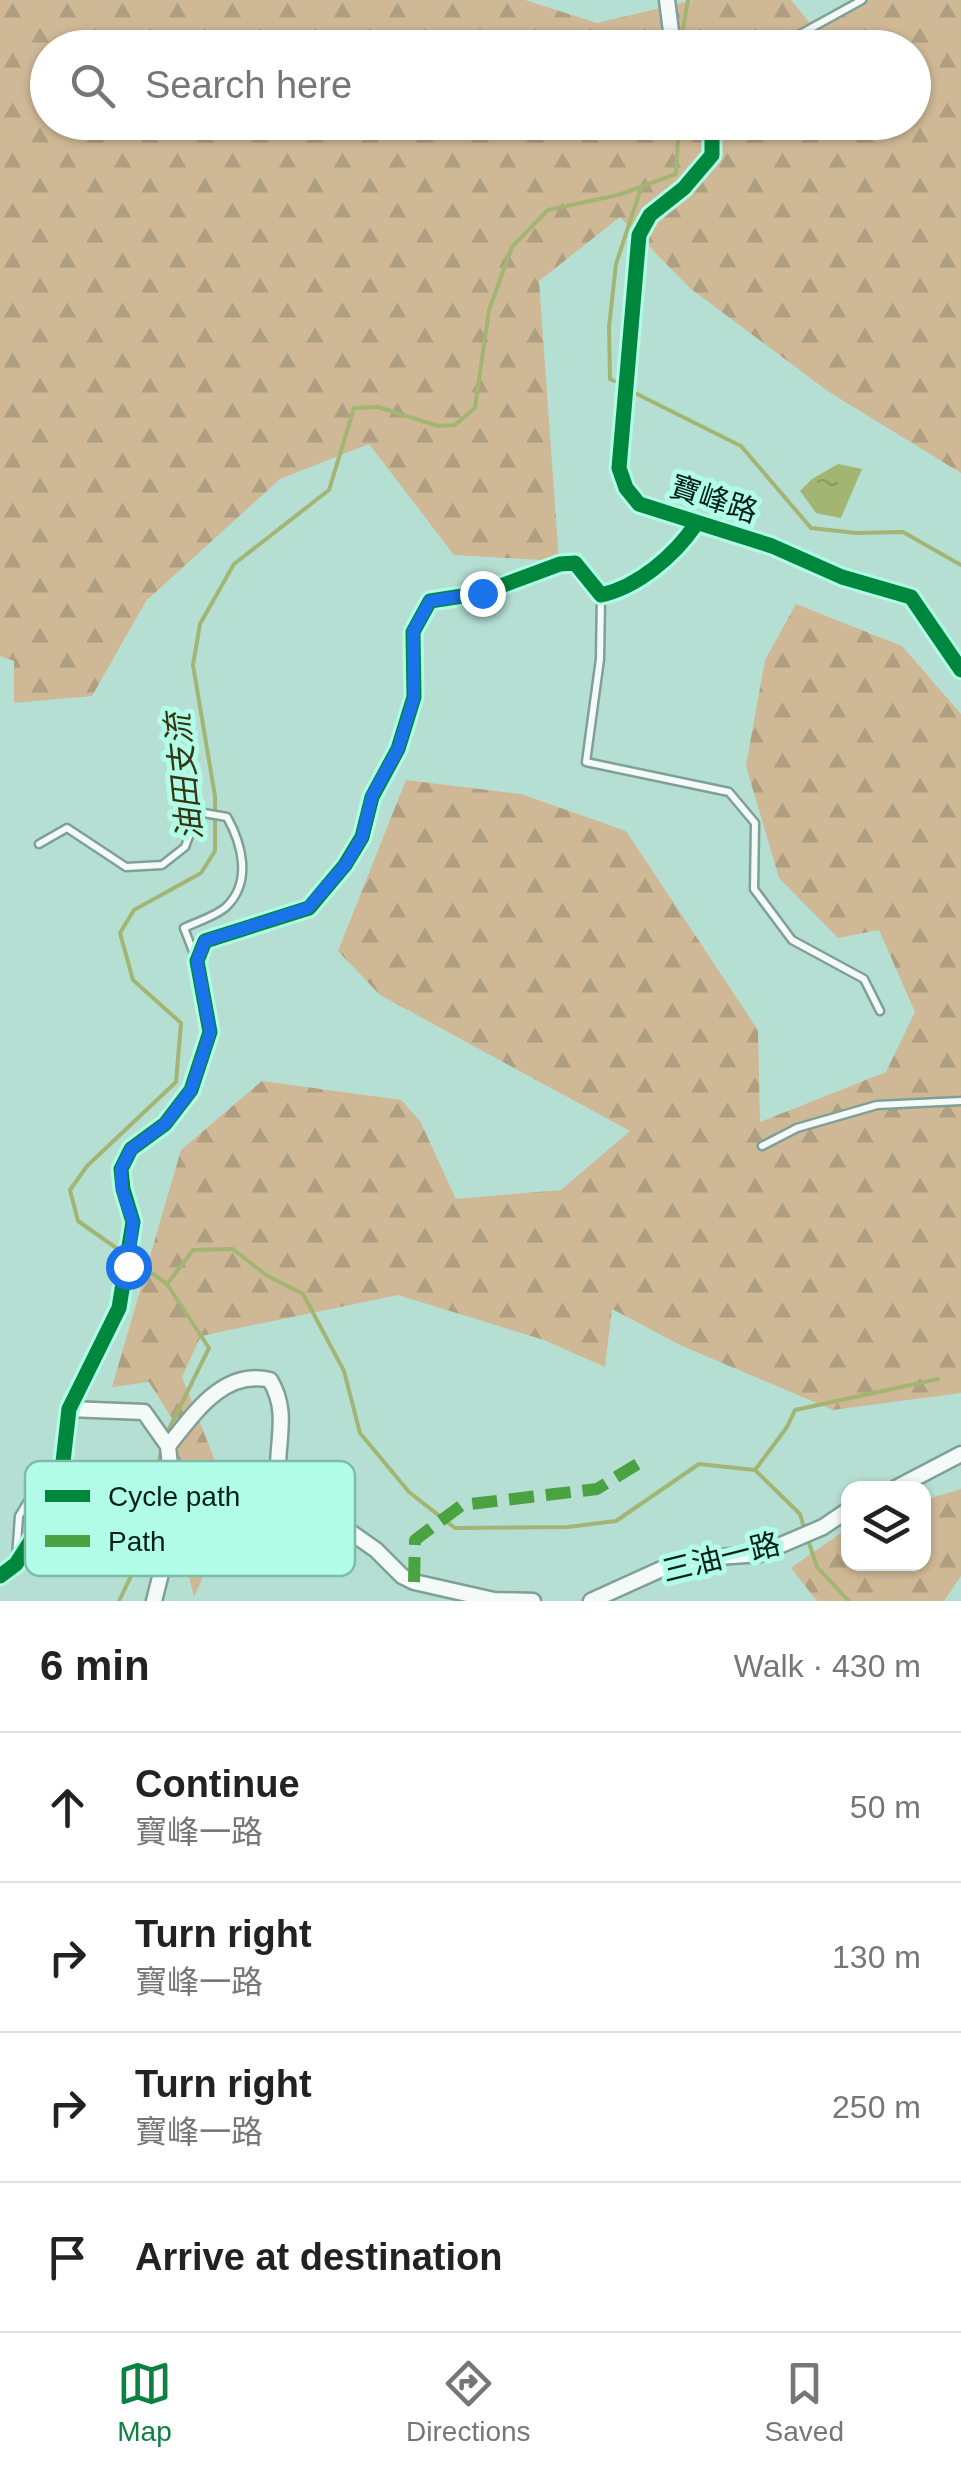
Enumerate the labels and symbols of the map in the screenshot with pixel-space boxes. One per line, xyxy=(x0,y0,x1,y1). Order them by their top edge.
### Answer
street label: 寶峰路 xyxy=(666,469,762,529)
route end xyxy=(460,571,506,617)
water label: 油田支流 xyxy=(159,707,209,843)
route start xyxy=(106,1244,152,1290)
legend xyxy=(25,1461,355,1576)
text: Cycle path xyxy=(108,1481,240,1512)
text: Path xyxy=(108,1526,166,1557)
street label: 三油一路 xyxy=(659,1526,783,1588)

